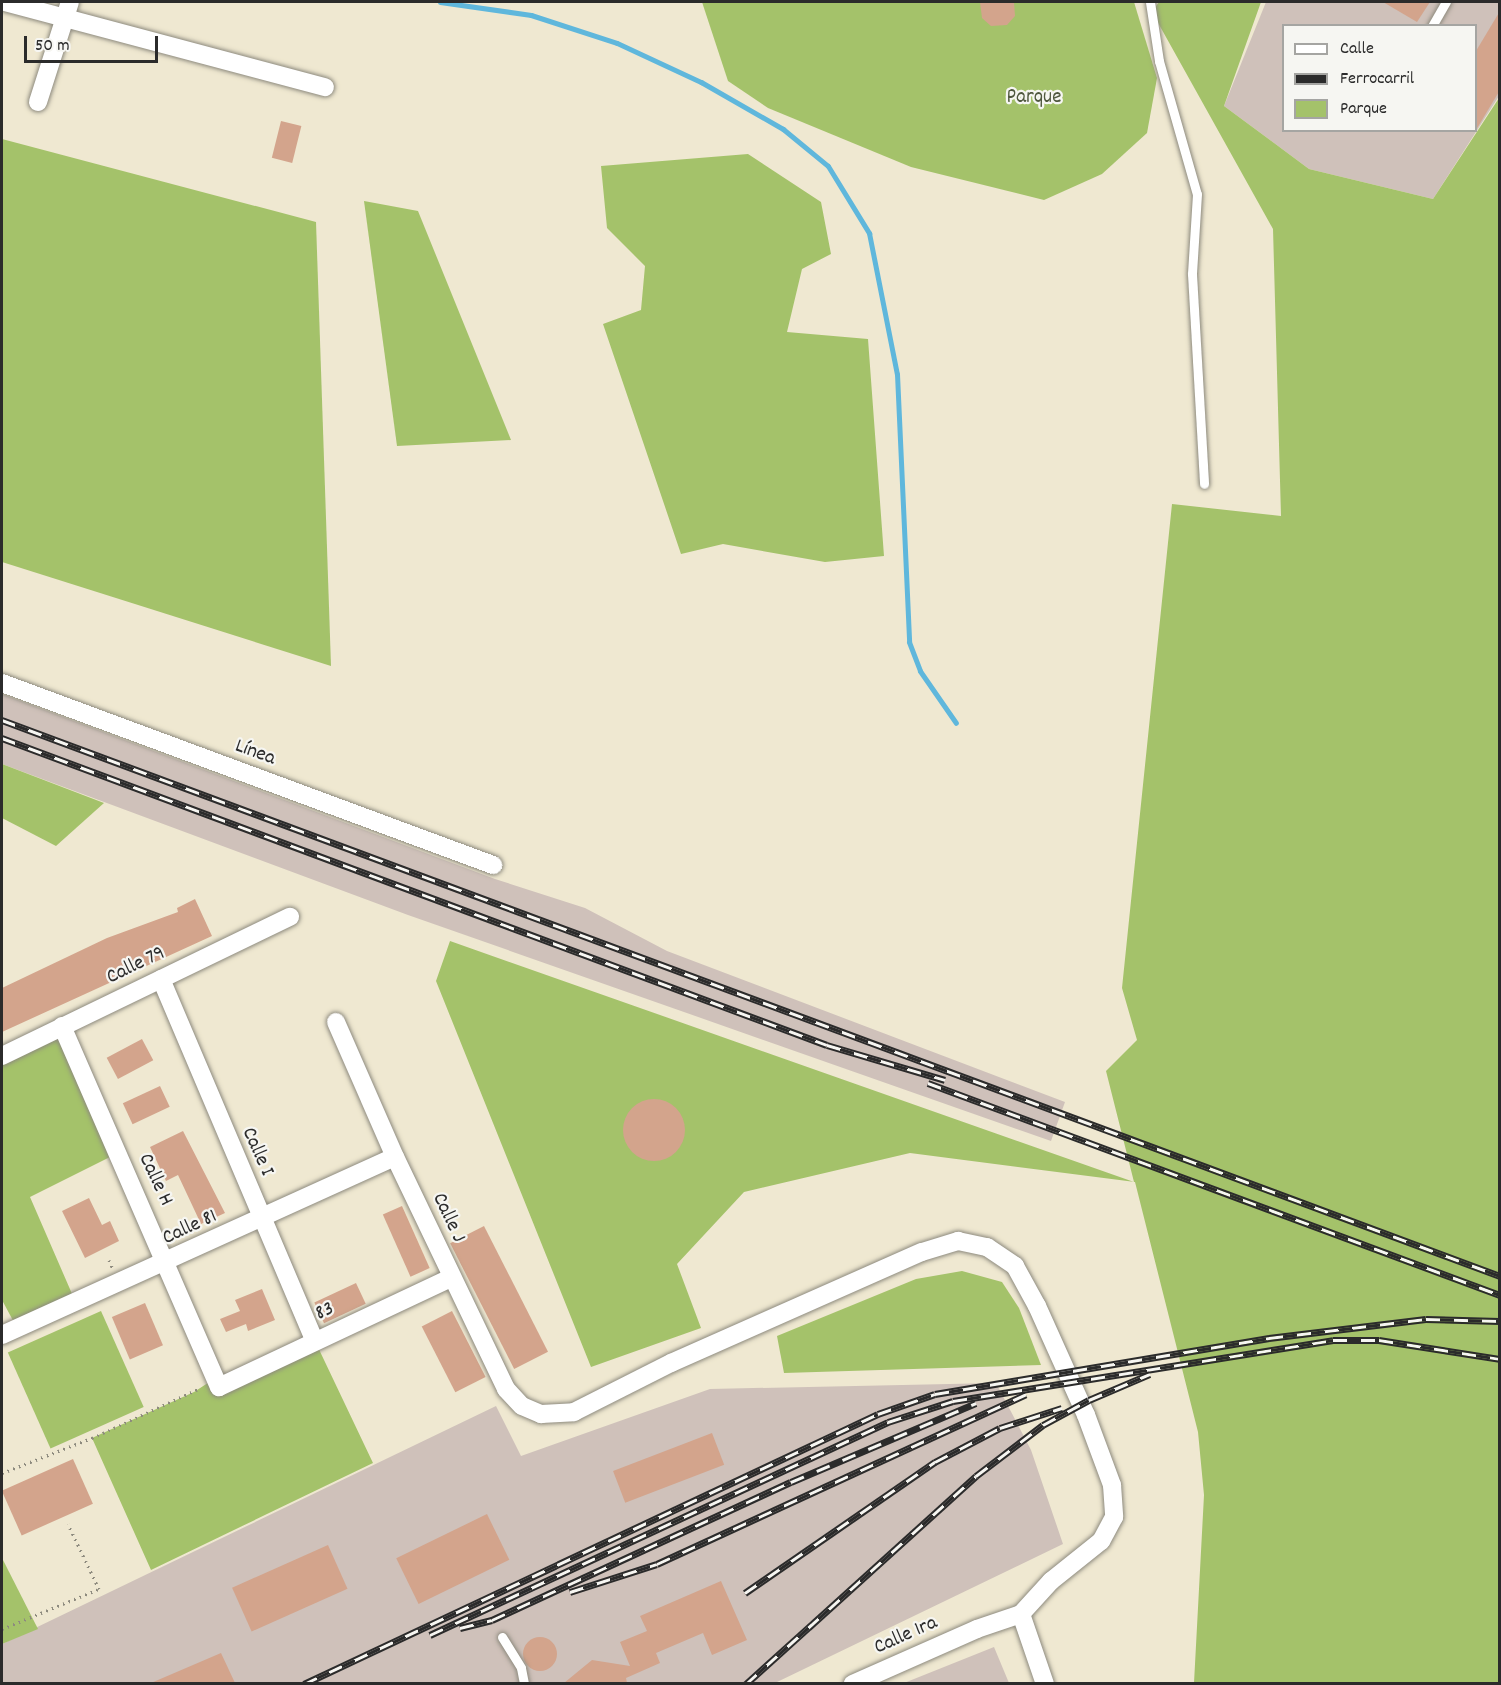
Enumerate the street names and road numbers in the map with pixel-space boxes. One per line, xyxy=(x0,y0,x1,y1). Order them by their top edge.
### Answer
street label: Línea xyxy=(231,734,279,772)
street label: Calle 79 xyxy=(103,941,169,991)
street label: Calle I xyxy=(235,1124,279,1180)
street label: Calle H xyxy=(132,1150,178,1210)
street label: Calle J xyxy=(426,1189,470,1247)
street label: Calle 81 xyxy=(159,1204,221,1252)
street label: 83 xyxy=(312,1297,338,1327)
street label: Calle 1ra xyxy=(870,1611,942,1661)

